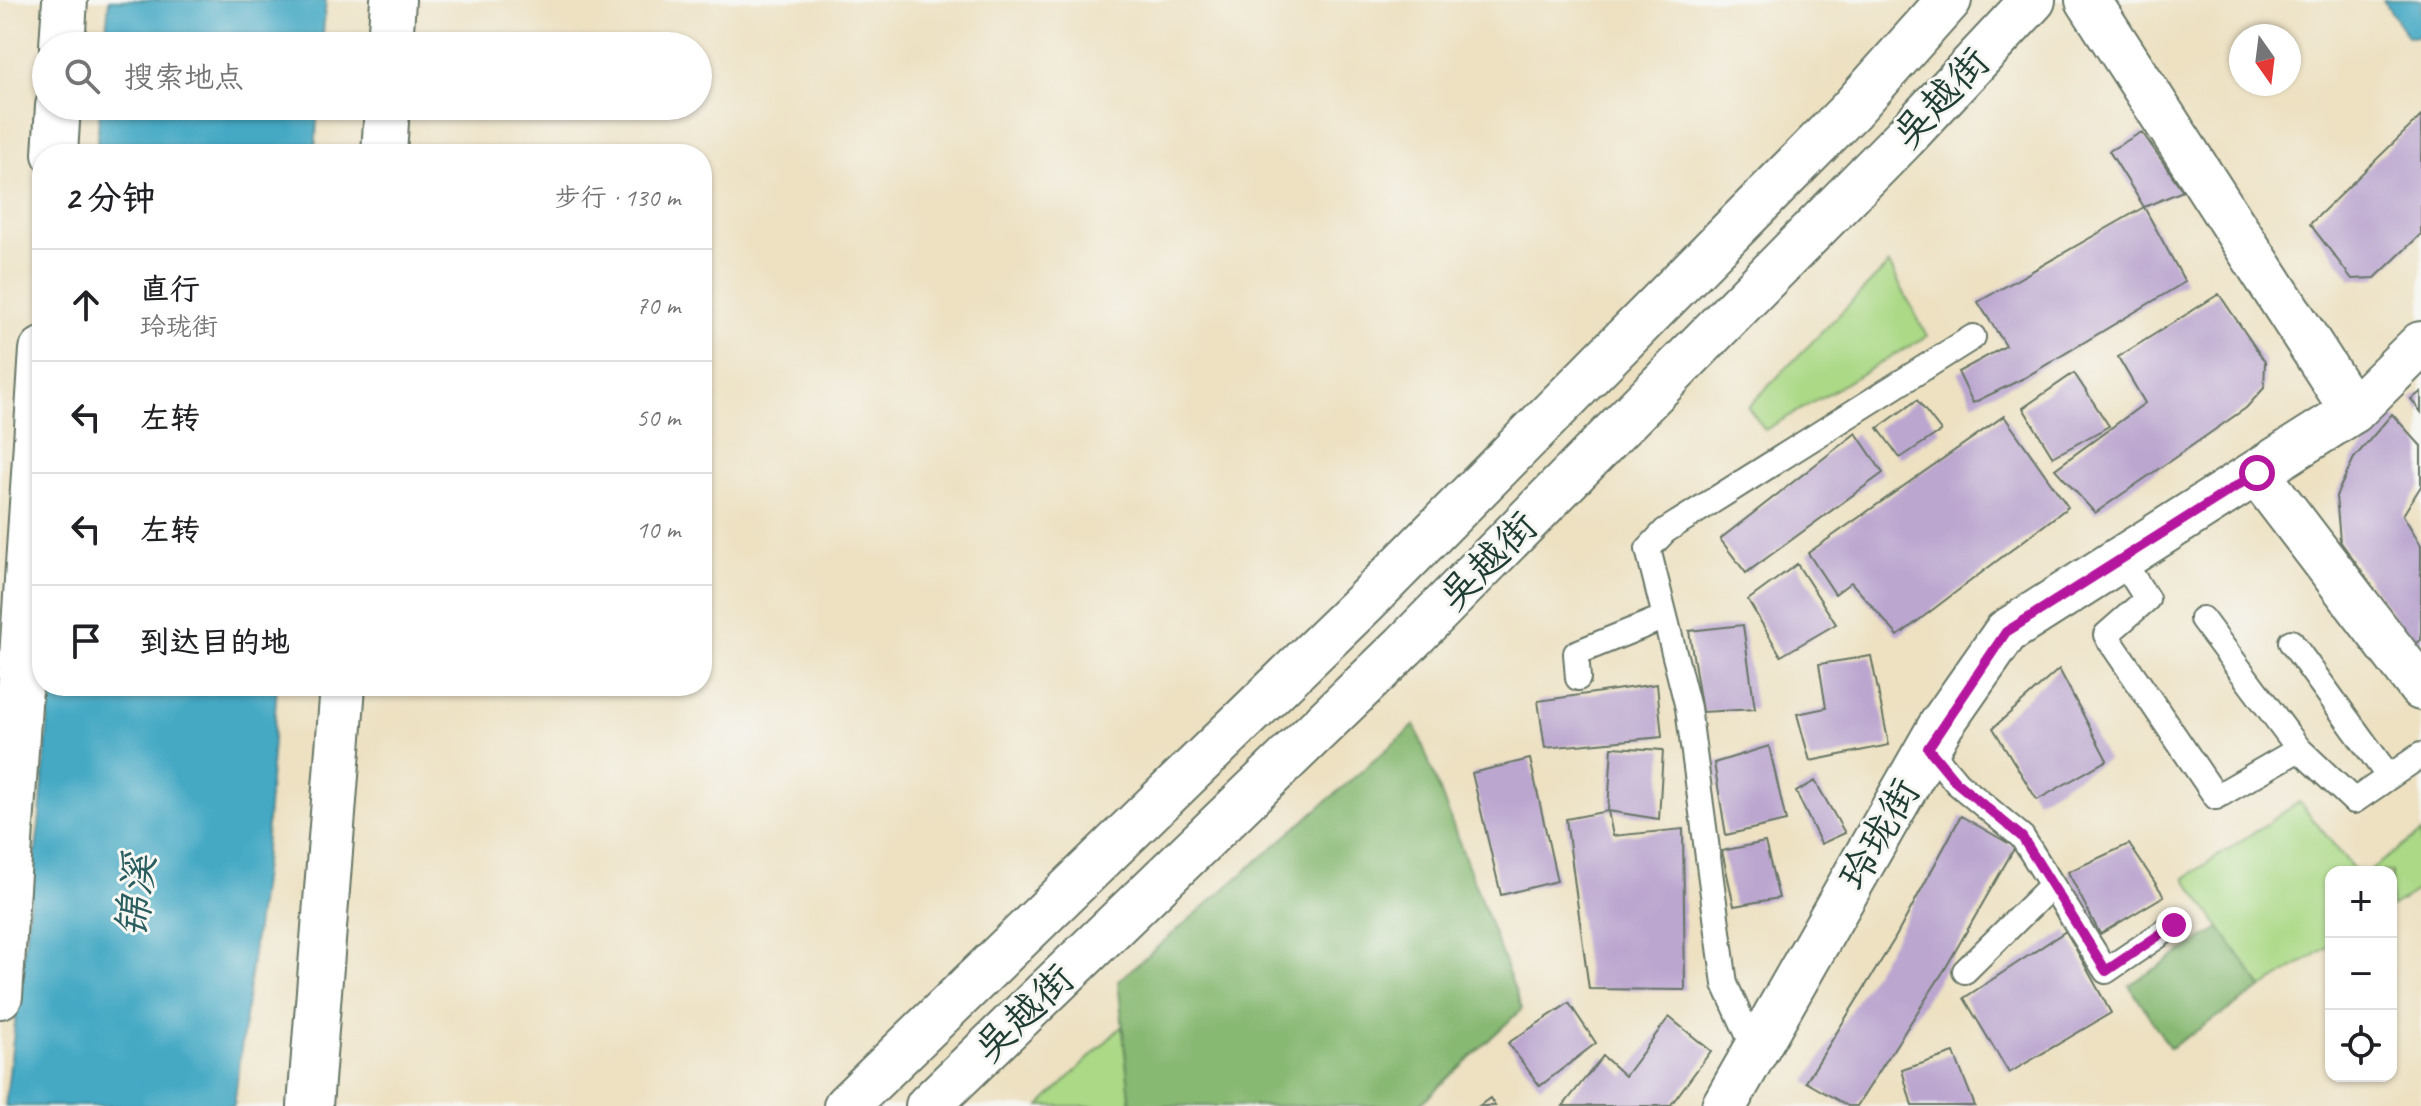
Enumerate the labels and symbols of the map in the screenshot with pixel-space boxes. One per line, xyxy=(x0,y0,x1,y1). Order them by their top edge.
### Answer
north arrow xyxy=(2229,24,2301,96)
street label: 吴越街 xyxy=(1882,37,2000,159)
route start xyxy=(2239,455,2275,491)
street label: 吴越街 xyxy=(1428,501,1548,621)
street label: 玲珑街 xyxy=(1827,770,1931,898)
water label: 锦溪 xyxy=(105,849,167,941)
route end xyxy=(2156,907,2192,943)
street label: 吴越街 xyxy=(963,953,1085,1073)

